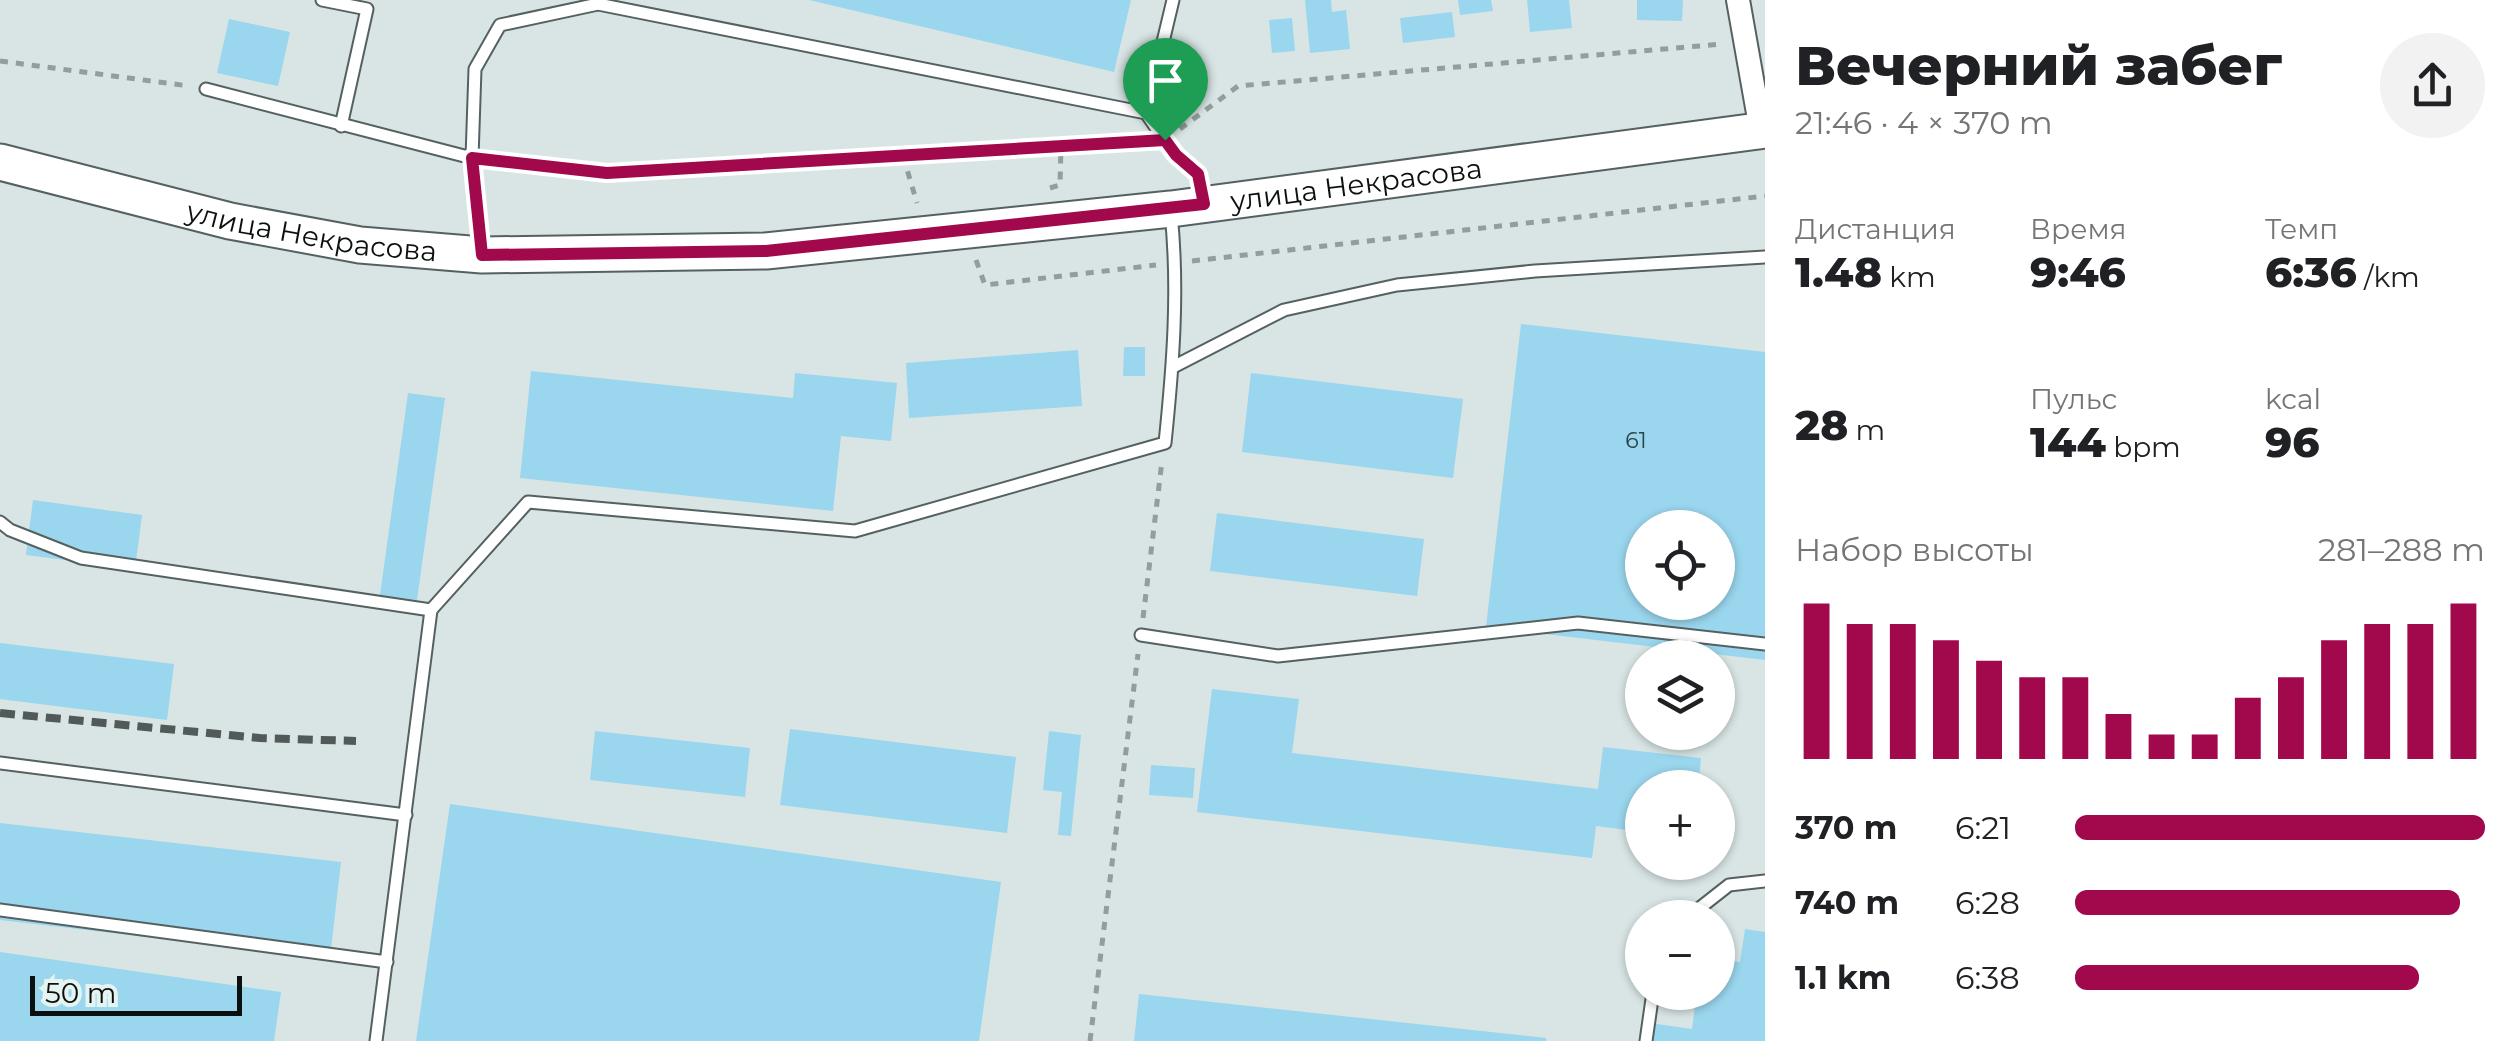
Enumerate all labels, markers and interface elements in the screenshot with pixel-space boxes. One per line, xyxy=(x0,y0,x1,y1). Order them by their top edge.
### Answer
text: Вечерний забег xyxy=(1795,32,2282,99)
button: share xyxy=(2380,33,2485,138)
pin xyxy=(1123,38,1208,141)
icon: arrive xyxy=(1138,53,1193,108)
text: 21:46 · 4 × 370 m xyxy=(1795,103,2053,142)
street label: улица Некрасова xyxy=(1227,151,1484,218)
street label: улица Некрасова xyxy=(182,193,438,268)
text: Дистанция xyxy=(1795,212,1956,246)
text: Время xyxy=(2030,212,2127,246)
text: Темп xyxy=(2265,212,2338,246)
text: 1.48 xyxy=(1795,246,1882,298)
text: 9:46 xyxy=(2030,246,2126,298)
text: 6:36 xyxy=(2265,246,2357,298)
text: km xyxy=(1882,260,1936,294)
text: /km xyxy=(2357,260,2420,294)
text: Пульс xyxy=(2030,382,2117,416)
text: kcal xyxy=(2265,382,2321,416)
text: 28 xyxy=(1795,399,1848,451)
text: m xyxy=(1848,413,1885,447)
text: 144 xyxy=(2030,416,2106,468)
text: 96 xyxy=(2265,416,2320,468)
house number: 61 xyxy=(1625,427,1647,454)
text: bpm xyxy=(2106,430,2181,464)
map controls xyxy=(1625,510,1735,1010)
button: locate xyxy=(1625,510,1735,620)
text: Набор высоты xyxy=(1795,530,2034,569)
text: 281–288 m xyxy=(2318,530,2485,569)
button: layers xyxy=(1625,640,1735,750)
button: + xyxy=(1625,770,1735,880)
text: 370 m xyxy=(1795,808,1897,847)
text: 6:21 xyxy=(1955,808,2011,847)
text: 740 m xyxy=(1795,883,1899,922)
text: 6:28 xyxy=(1955,883,2020,922)
button: − xyxy=(1625,900,1735,1010)
text: 1.1 km xyxy=(1795,958,1891,997)
text: 6:38 xyxy=(1955,958,2020,997)
scale bar xyxy=(30,971,242,1016)
text: 50 m xyxy=(45,976,116,1010)

